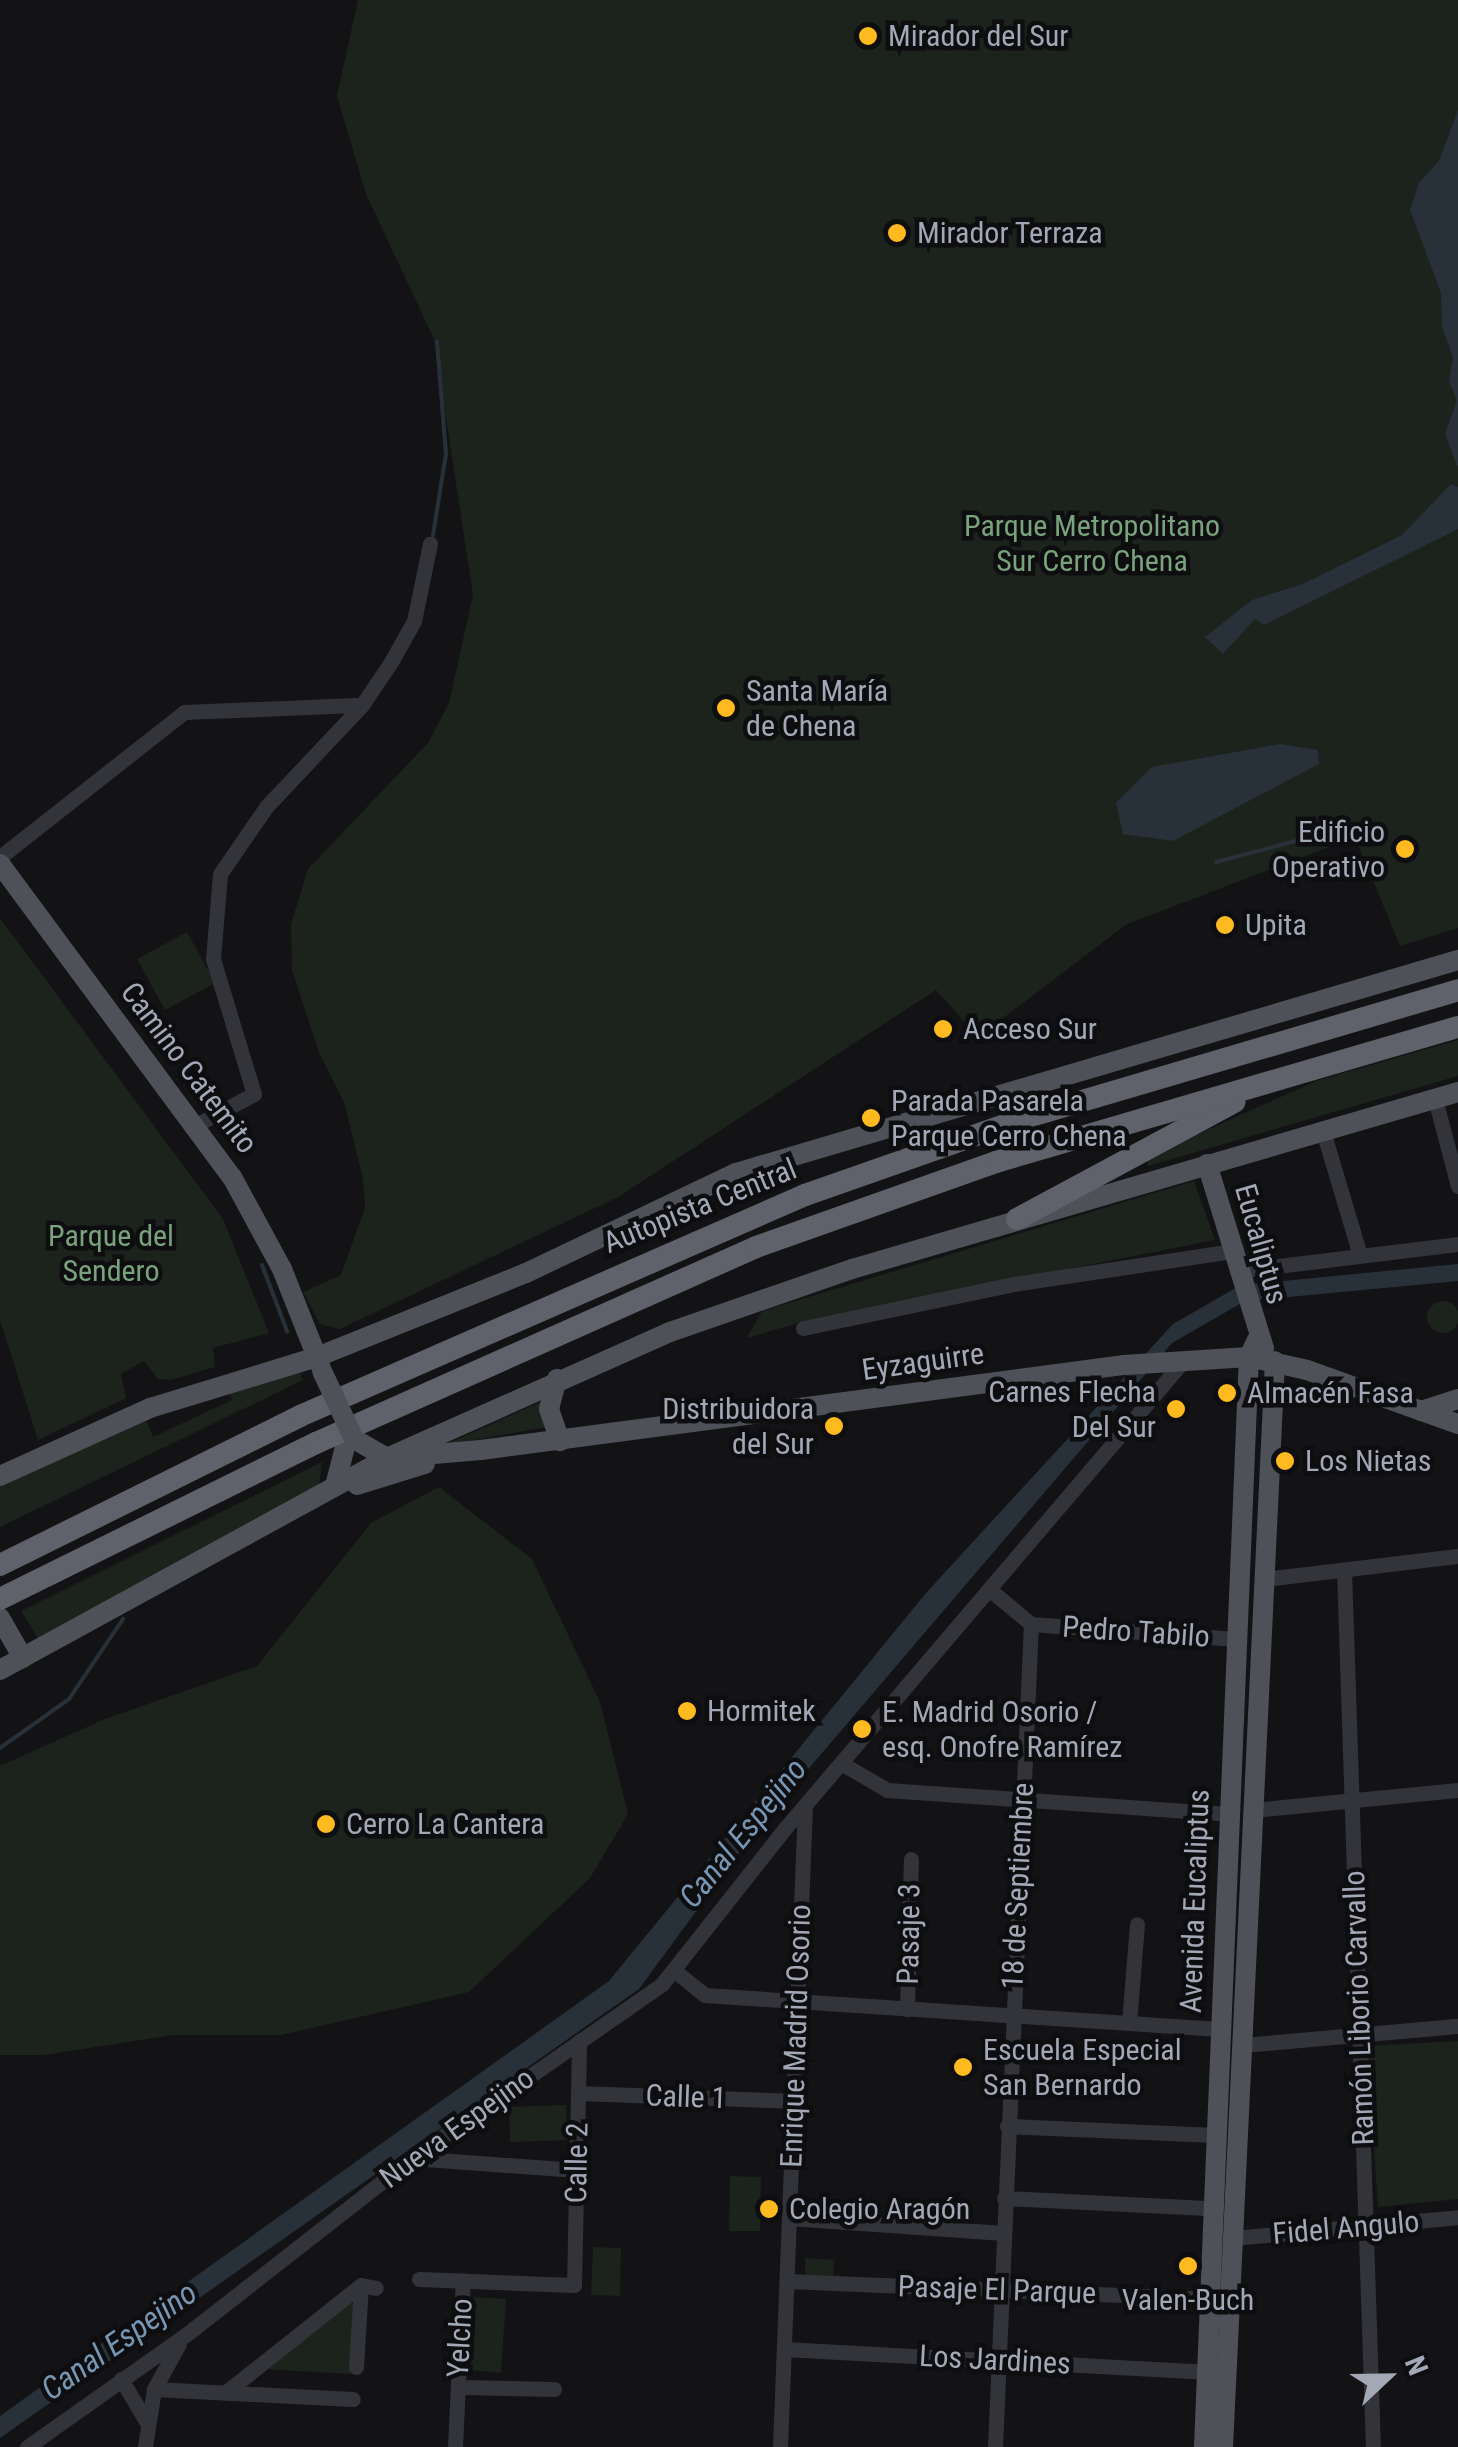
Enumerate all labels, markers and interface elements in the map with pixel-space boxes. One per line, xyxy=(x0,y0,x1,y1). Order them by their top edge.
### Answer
place label: Mirador del Sur xyxy=(888,18,1068,54)
marker: Mirador del Sur xyxy=(857,25,879,47)
place label: Mirador Terraza xyxy=(917,215,1103,251)
marker: Mirador Terraza xyxy=(886,222,908,244)
park label: Parque Metropolitano Sur Cerro Chena xyxy=(964,508,1220,578)
place label: Santa María de Chena xyxy=(746,673,888,744)
marker: Santa María de Chena xyxy=(715,697,737,719)
place label: Edificio Operativo xyxy=(1272,814,1385,884)
marker: Edificio Operativo xyxy=(1394,838,1416,860)
place label: Upita xyxy=(1245,907,1307,943)
marker: Upita xyxy=(1214,914,1236,936)
street label: Camino Catemito xyxy=(113,975,265,1161)
place label: Acceso Sur xyxy=(963,1011,1097,1047)
marker: Acceso Sur xyxy=(932,1018,954,1040)
place label: Parada Pasarela Parque Cerro Chena xyxy=(891,1083,1127,1154)
marker: Parada Pasarela Parque Cerro Chena xyxy=(860,1107,882,1129)
street label: Autopista Central xyxy=(598,1151,802,1261)
street label: Eucaliptus xyxy=(1227,1180,1295,1308)
park label: Parque del Sendero xyxy=(48,1218,174,1288)
street label: Eyzaguirre xyxy=(860,1336,986,1388)
place label: Carnes Flecha Del Sur xyxy=(988,1374,1156,1444)
place label: Almacén Fasa xyxy=(1247,1375,1414,1411)
marker: Almacén Fasa xyxy=(1216,1382,1238,1404)
place label: Distribuidora del Sur xyxy=(662,1391,814,1462)
marker: Carnes Flecha Del Sur xyxy=(1165,1398,1187,1420)
marker: Distribuidora del Sur xyxy=(823,1415,845,1437)
place label: Los Nietas xyxy=(1305,1443,1431,1479)
marker: Los Nietas xyxy=(1274,1450,1296,1472)
street label: Pedro Tabilo xyxy=(1061,1609,1211,1655)
place label: Hormitek xyxy=(707,1693,816,1729)
place label: E. Madrid Osorio / esq. Onofre Ramírez xyxy=(882,1694,1123,1764)
marker: Hormitek xyxy=(676,1700,698,1722)
marker: E. Madrid Osorio / esq. Onofre Ramírez xyxy=(851,1718,873,1740)
water label: Canal Espejino xyxy=(671,1751,815,1915)
street label: 18 de Septiembre xyxy=(995,1782,1041,1990)
street label: Avenida Eucaliptus xyxy=(1173,1789,1217,2013)
place label: Cerro La Cantera xyxy=(346,1806,544,1842)
marker: Cerro La Cantera xyxy=(315,1813,337,1835)
street label: Ramón Liborio Carvallo xyxy=(1336,1870,1382,2146)
street label: Pasaje 3 xyxy=(890,1883,928,1985)
street label: Enrique Madrid Osorio xyxy=(773,1904,819,2168)
place label: Escuela Especial San Bernardo xyxy=(983,2032,1182,2102)
marker: Escuela Especial San Bernardo xyxy=(952,2056,974,2078)
street label: Nueva Espejino xyxy=(373,2060,541,2196)
street label: Calle 1 xyxy=(645,2078,727,2116)
street label: Calle 2 xyxy=(558,2122,596,2204)
place label: Colegio Aragón xyxy=(789,2191,970,2227)
marker: Colegio Aragón xyxy=(758,2198,780,2220)
street label: Fidel Angulo xyxy=(1271,2204,1421,2252)
marker: Valen-Buch xyxy=(1177,2255,1199,2277)
street label: Pasaje El Parque xyxy=(897,2269,1097,2311)
water label: Canal Espejino xyxy=(34,2273,204,2409)
place label: Valen-Buch xyxy=(1122,2282,1254,2318)
street label: Yelcho xyxy=(440,2298,480,2378)
north arrow xyxy=(1338,2327,1438,2427)
street label: Los Jardines xyxy=(918,2338,1072,2382)
text: N xyxy=(1398,2351,1435,2380)

